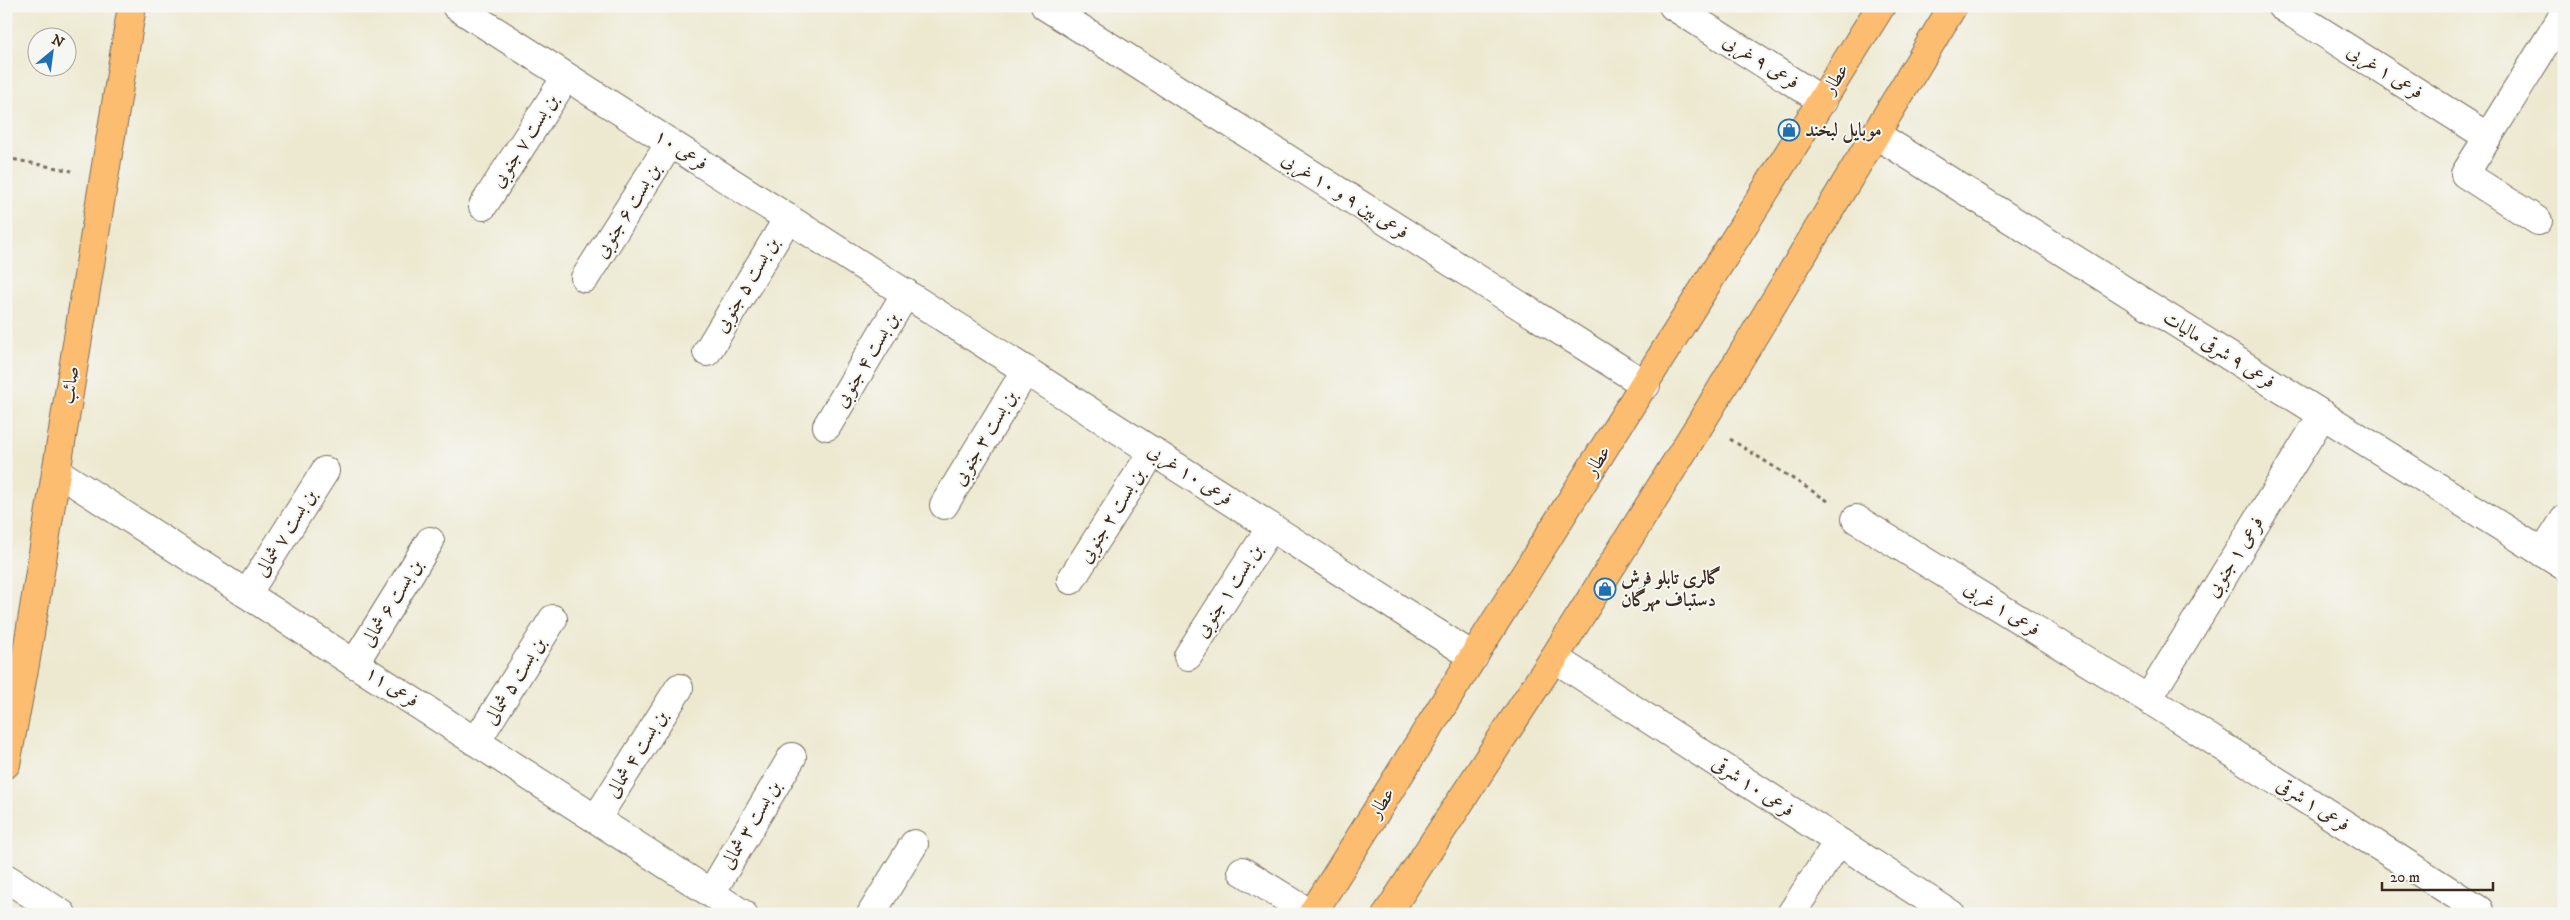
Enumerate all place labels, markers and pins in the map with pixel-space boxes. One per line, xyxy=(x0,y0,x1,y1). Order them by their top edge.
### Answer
shop icon: موبایل لبخند xyxy=(1777,118,1801,142)
place label: موبایل لبخند xyxy=(1805,119,1882,143)
place label: گالری تابلو فرش دستباف مهرگان xyxy=(1621,566,1721,612)
shop icon: گالری تابلو فرش دستباف مهرگان xyxy=(1593,577,1617,601)

